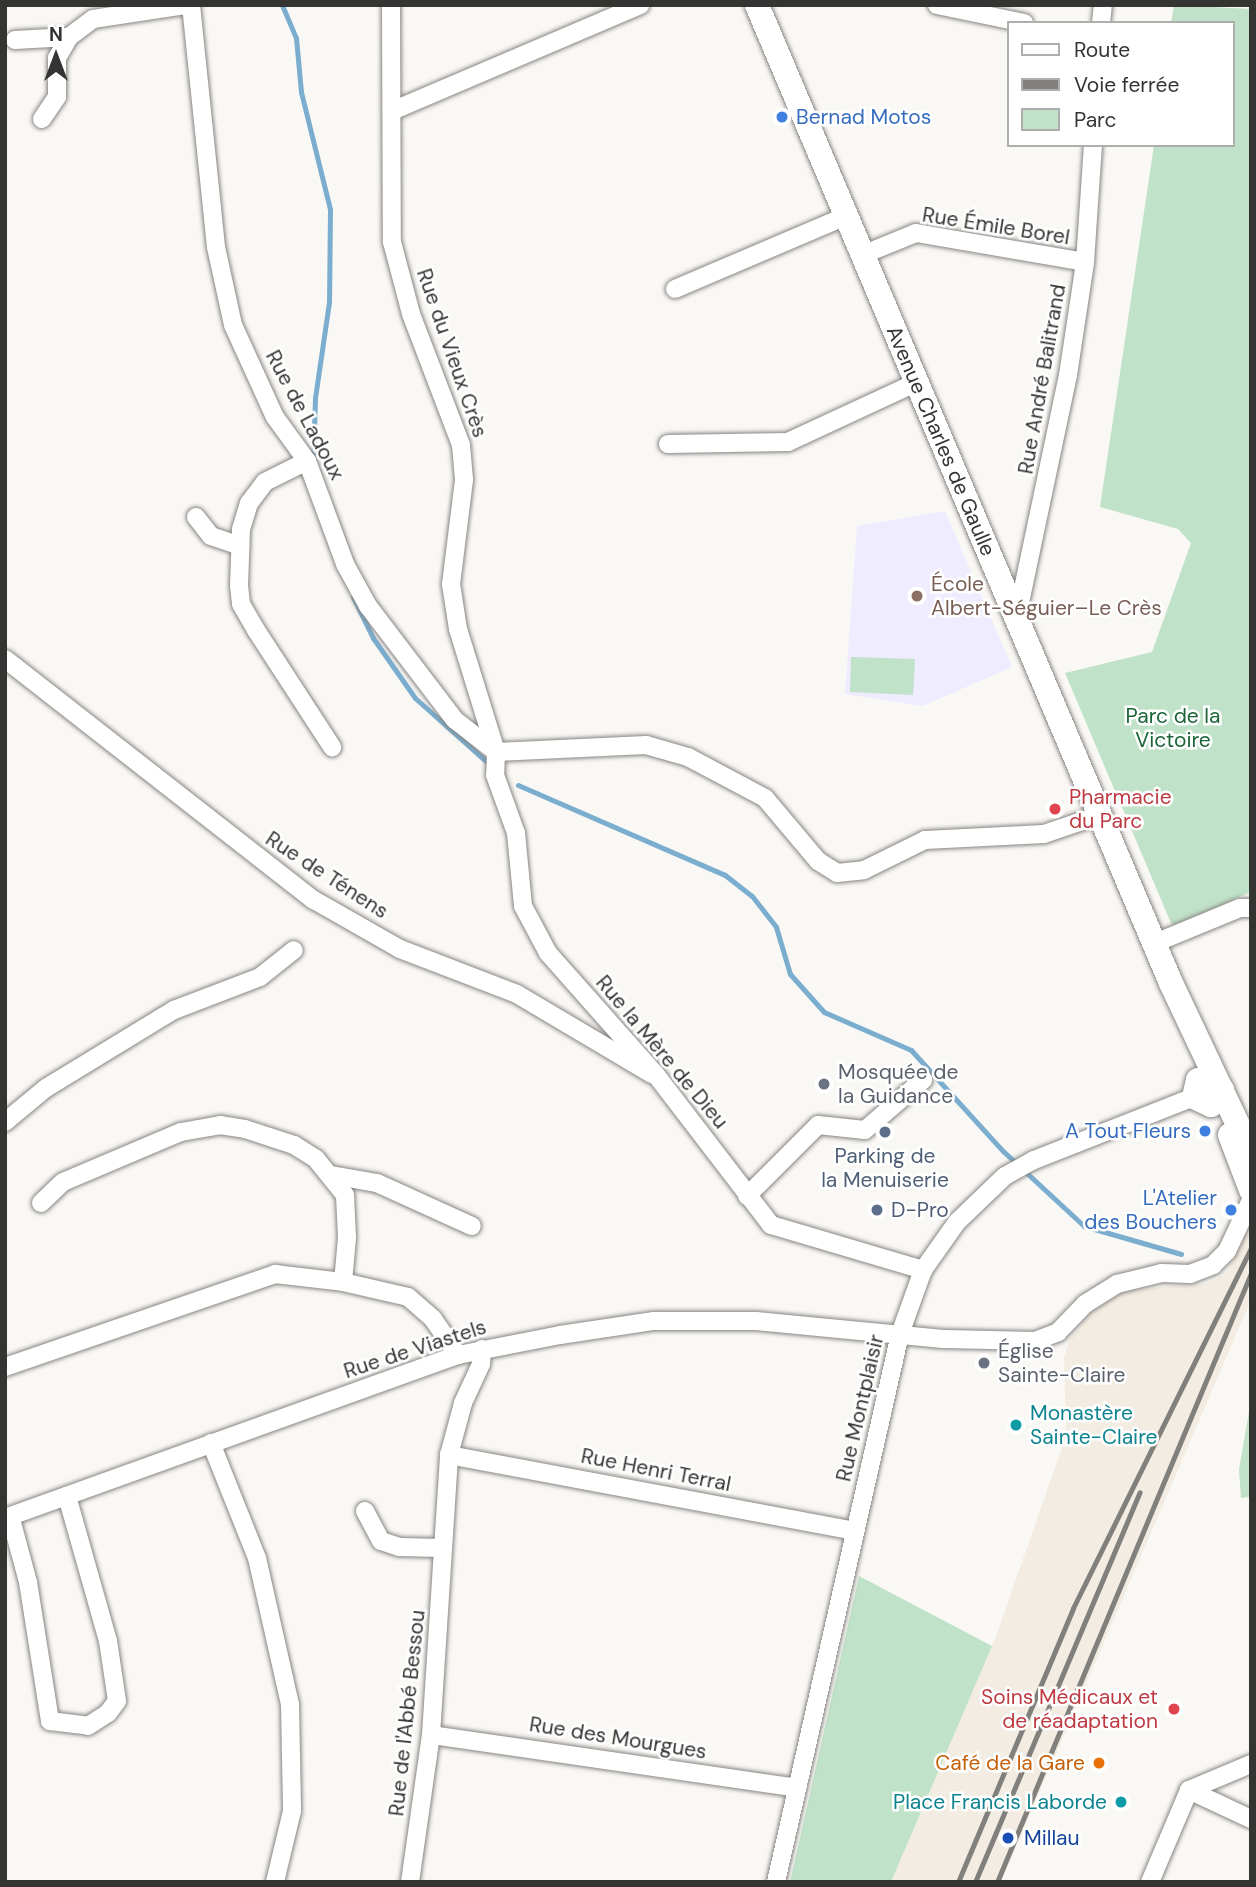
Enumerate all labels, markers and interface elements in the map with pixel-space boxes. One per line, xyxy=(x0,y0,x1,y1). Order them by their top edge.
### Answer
north arrow xyxy=(21,21,91,91)
legend xyxy=(1007,21,1235,147)
text: N xyxy=(49,22,63,47)
text: Route xyxy=(1074,36,1130,64)
text: Voie ferrée xyxy=(1074,71,1179,99)
place label: Bernad Motos xyxy=(796,104,931,130)
text: Parc xyxy=(1074,106,1117,134)
marker: Bernad Motos xyxy=(774,109,790,125)
street label: Rue Émile Borel xyxy=(920,202,1072,250)
street label: Rue du Vieux Crès xyxy=(411,265,493,441)
street label: Rue André Balitrand xyxy=(1013,282,1071,476)
street label: Avenue Charles de Gaulle xyxy=(881,322,1001,560)
street label: Rue de Ladoux xyxy=(260,346,350,484)
place label: École Albert-Séguier–Le Crès xyxy=(931,571,1162,621)
marker: École Albert-Séguier–Le Crès xyxy=(909,588,925,604)
park label: Parc de la Victoire xyxy=(1126,703,1220,753)
place label: Pharmacie du Parc xyxy=(1069,784,1172,834)
marker: Pharmacie du Parc xyxy=(1047,801,1063,817)
street label: Rue de Ténens xyxy=(261,826,393,924)
street label: Rue la Mère de Dieu xyxy=(591,970,733,1134)
place label: Mosquée de la Guidance xyxy=(838,1059,958,1109)
marker: Mosquée de la Guidance xyxy=(816,1076,832,1092)
place label: A Tout Fleurs xyxy=(1065,1118,1191,1144)
marker: A Tout Fleurs xyxy=(1197,1123,1213,1139)
marker: Parking de la Menuiserie xyxy=(877,1124,893,1140)
place label: Parking de la Menuiserie xyxy=(821,1143,949,1193)
place label: L'Atelier des Bouchers xyxy=(1084,1185,1217,1235)
place label: D-Pro xyxy=(891,1197,949,1223)
marker: D-Pro xyxy=(869,1202,885,1218)
marker: L'Atelier des Bouchers xyxy=(1223,1202,1239,1218)
street label: Rue de Viastels xyxy=(341,1314,489,1384)
street label: Rue Montplaisir xyxy=(831,1332,889,1484)
place label: Église Sainte-Claire xyxy=(998,1338,1125,1388)
marker: Église Sainte-Claire xyxy=(976,1355,992,1371)
place label: Monastère Sainte-Claire xyxy=(1030,1400,1157,1450)
marker: Monastère Sainte-Claire xyxy=(1008,1417,1024,1433)
street label: Rue Henri Terral xyxy=(579,1443,733,1497)
street label: Rue de l'Abbé Bessou xyxy=(384,1609,430,1817)
place label: Soins Médicaux et de réadaptation xyxy=(981,1684,1158,1734)
marker: Soins Médicaux et de réadaptation xyxy=(1164,1699,1184,1719)
street label: Rue des Mourgues xyxy=(528,1712,708,1764)
place label: Café de la Gare xyxy=(935,1750,1085,1776)
marker: Café de la Gare xyxy=(1091,1755,1107,1771)
place label: Place Francis Laborde xyxy=(893,1789,1107,1815)
marker: Place Francis Laborde xyxy=(1113,1794,1129,1810)
place label: Millau xyxy=(1024,1825,1080,1851)
marker: Millau xyxy=(998,1828,1018,1848)

